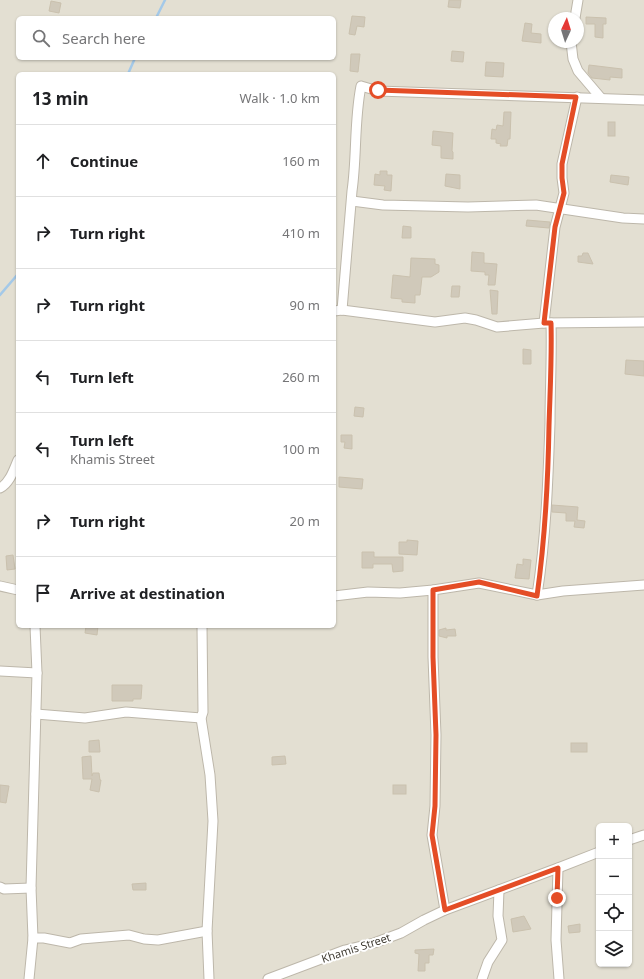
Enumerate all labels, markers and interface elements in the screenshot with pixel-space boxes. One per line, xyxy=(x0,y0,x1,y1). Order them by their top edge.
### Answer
north arrow xyxy=(548,12,584,48)
search box xyxy=(16,16,336,60)
icon: search xyxy=(30,27,52,49)
text: Search here xyxy=(62,28,145,48)
route start xyxy=(369,81,387,99)
text: 13 min xyxy=(32,87,89,110)
text: Walk · 1.0 km xyxy=(240,89,320,107)
icon: ahead xyxy=(32,150,54,172)
text: Continue xyxy=(70,151,138,171)
text: 160 m xyxy=(282,152,320,170)
icon: right xyxy=(32,222,54,244)
text: Turn right xyxy=(70,223,145,243)
text: 410 m xyxy=(282,224,320,242)
icon: right xyxy=(32,294,54,316)
text: Turn right xyxy=(70,295,145,315)
text: 90 m xyxy=(290,296,320,314)
icon: left xyxy=(32,366,54,388)
text: Turn left xyxy=(70,367,134,387)
text: 260 m xyxy=(282,368,320,386)
text: Turn left xyxy=(70,430,134,450)
icon: left xyxy=(32,438,54,460)
text: 100 m xyxy=(282,440,320,458)
text: Khamis Street xyxy=(70,450,155,468)
icon: right xyxy=(32,510,54,532)
text: Turn right xyxy=(70,511,145,531)
text: 20 m xyxy=(290,512,320,530)
icon: arrive xyxy=(32,582,54,604)
text: Arrive at destination xyxy=(70,583,225,603)
map controls xyxy=(596,823,632,967)
button: + xyxy=(596,823,632,859)
button: − xyxy=(596,859,632,895)
route end xyxy=(548,889,566,907)
button: locate xyxy=(596,895,632,931)
street label: Khamis Street xyxy=(319,929,392,966)
button: layers xyxy=(596,931,632,967)

